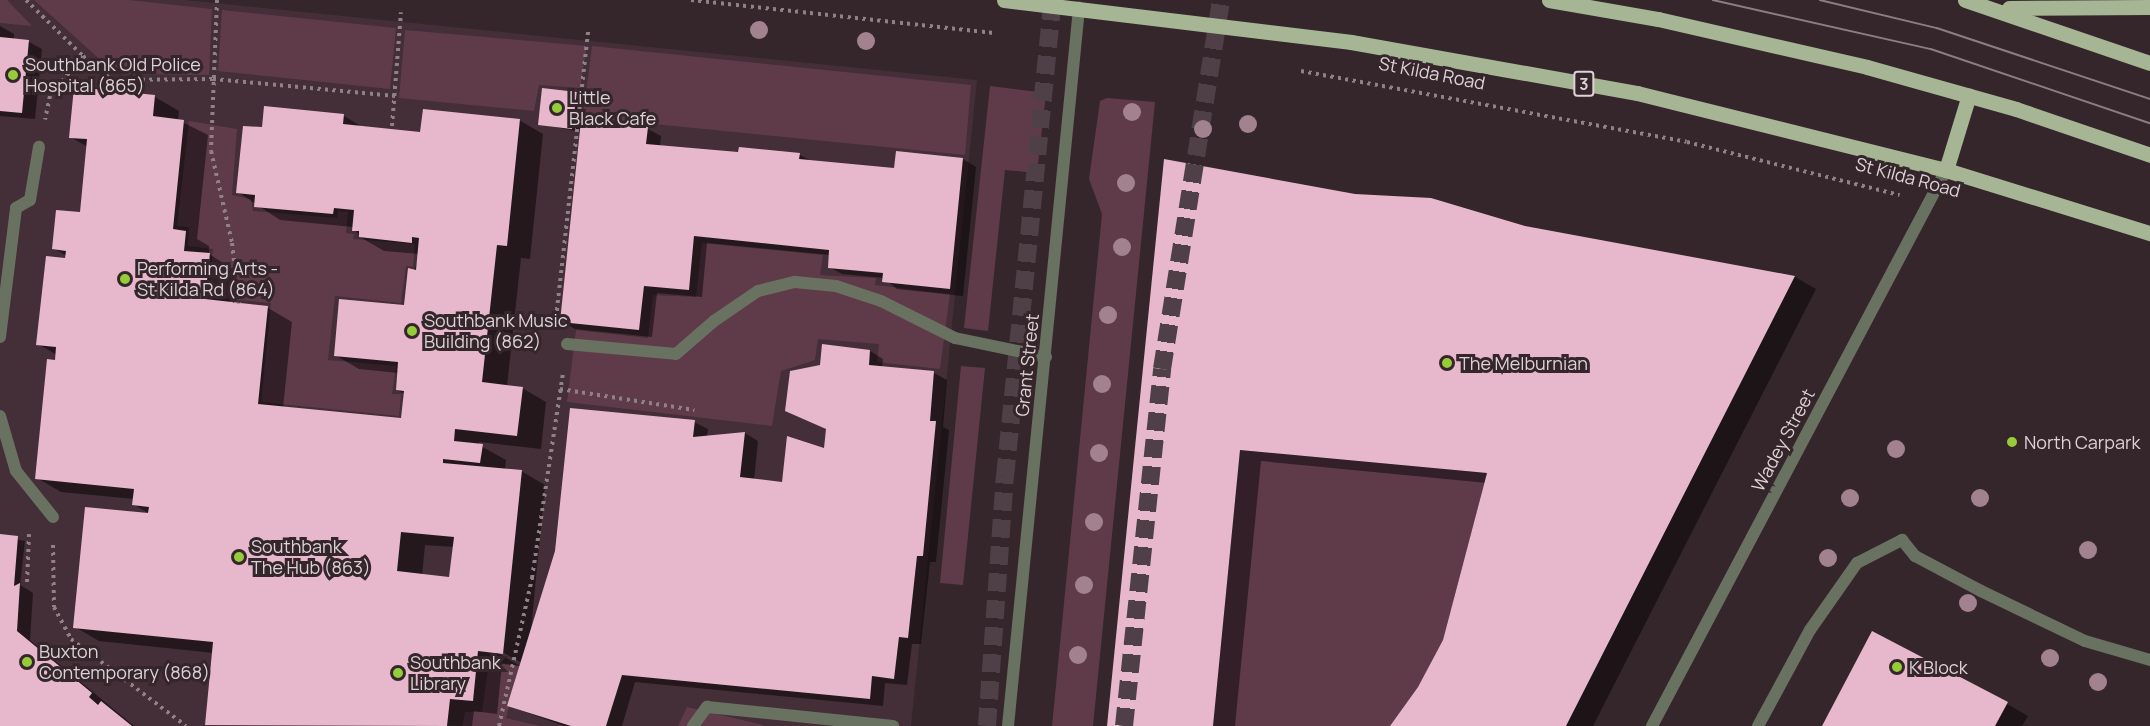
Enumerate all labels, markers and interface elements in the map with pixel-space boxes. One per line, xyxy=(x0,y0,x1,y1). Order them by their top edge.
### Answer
street label: St Kilda Road xyxy=(1377,52,1487,94)
place label: Southbank Old Police Hospital (865) xyxy=(25,54,201,97)
marker: Southbank Old Police Hospital (865) xyxy=(6,68,20,82)
road number: 3 xyxy=(1572,71,1596,97)
place label: Little Black Cafe xyxy=(569,87,656,130)
marker: Little Black Cafe xyxy=(550,101,564,115)
street label: St Kilda Road xyxy=(1853,153,1963,201)
place label: Performing Arts - St Kilda Rd (864) xyxy=(137,258,278,300)
marker: Performing Arts - St Kilda Rd (864) xyxy=(118,272,132,286)
place label: Southbank Music Building (862) xyxy=(424,310,568,352)
street label: Grant Street xyxy=(1011,313,1043,417)
marker: Southbank Music Building (862) xyxy=(405,324,419,338)
place label: The Melburnian xyxy=(1459,352,1588,374)
marker: The Melburnian xyxy=(1440,356,1454,370)
street label: Wadey Street xyxy=(1747,385,1819,495)
place label: North Carpark xyxy=(2024,431,2140,453)
marker: North Carpark xyxy=(2005,435,2019,449)
place label: Southbank The Hub (863) xyxy=(251,536,371,578)
marker: Southbank The Hub (863) xyxy=(232,550,246,564)
place label: Buxton Contemporary (868) xyxy=(39,641,210,684)
place label: Southbank Library xyxy=(410,652,501,694)
marker: Buxton Contemporary (868) xyxy=(20,655,34,669)
place label: K Block xyxy=(1909,656,1968,678)
marker: K Block xyxy=(1890,660,1904,674)
marker: Southbank Library xyxy=(391,666,405,680)

